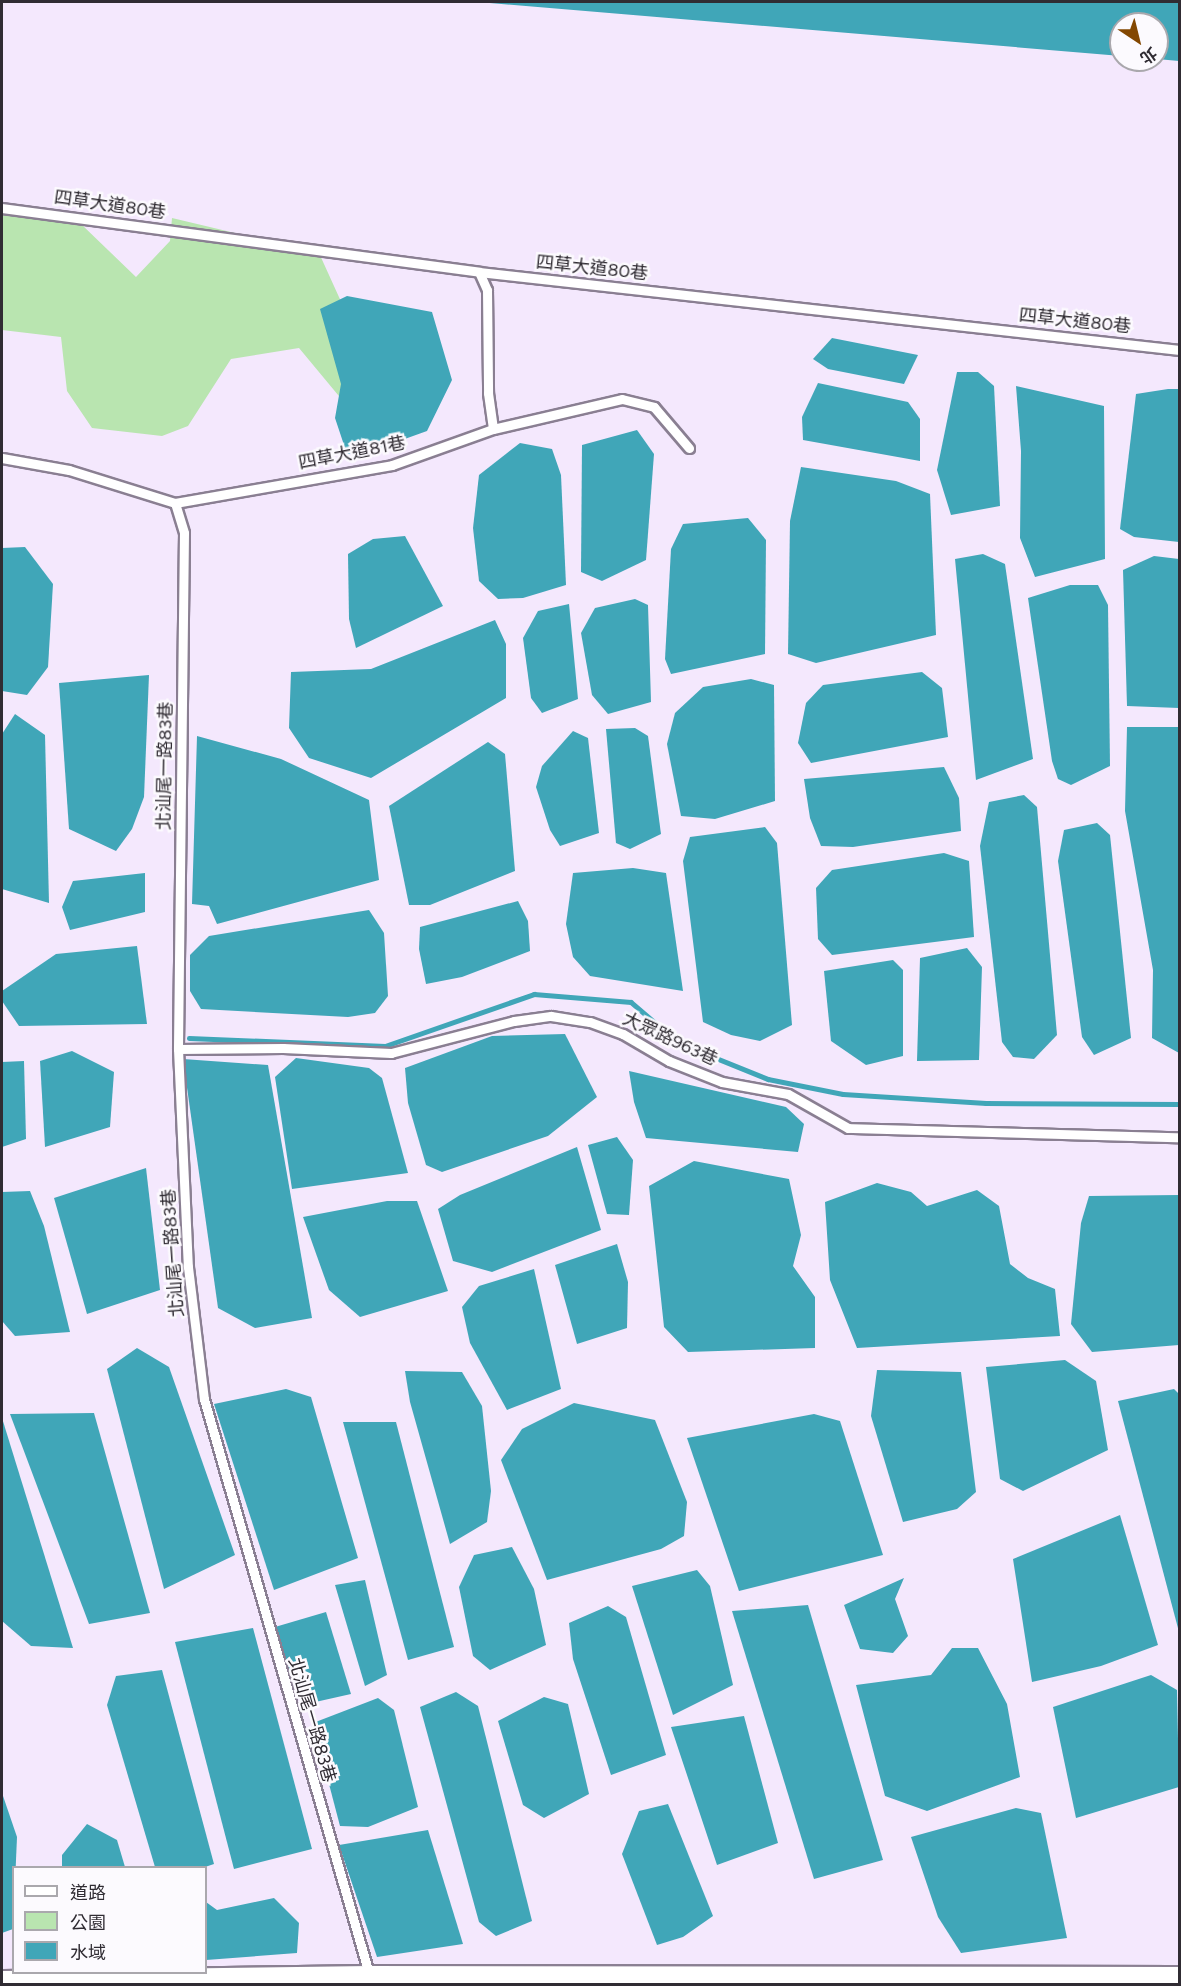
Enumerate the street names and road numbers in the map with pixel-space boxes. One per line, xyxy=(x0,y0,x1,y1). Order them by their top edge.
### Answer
street label: 四草大道80巷 xyxy=(53,186,167,224)
street label: 四草大道80巷 xyxy=(535,251,649,285)
street label: 四草大道80巷 xyxy=(1018,304,1132,338)
street label: 四草大道81巷 xyxy=(297,432,407,474)
street label: 北汕尾一路83巷 xyxy=(153,701,177,831)
street label: 大眾路963巷 xyxy=(619,1008,721,1070)
street label: 北汕尾一路83巷 xyxy=(158,1188,188,1318)
street label: 北汕尾一路83巷 xyxy=(284,1655,340,1785)

